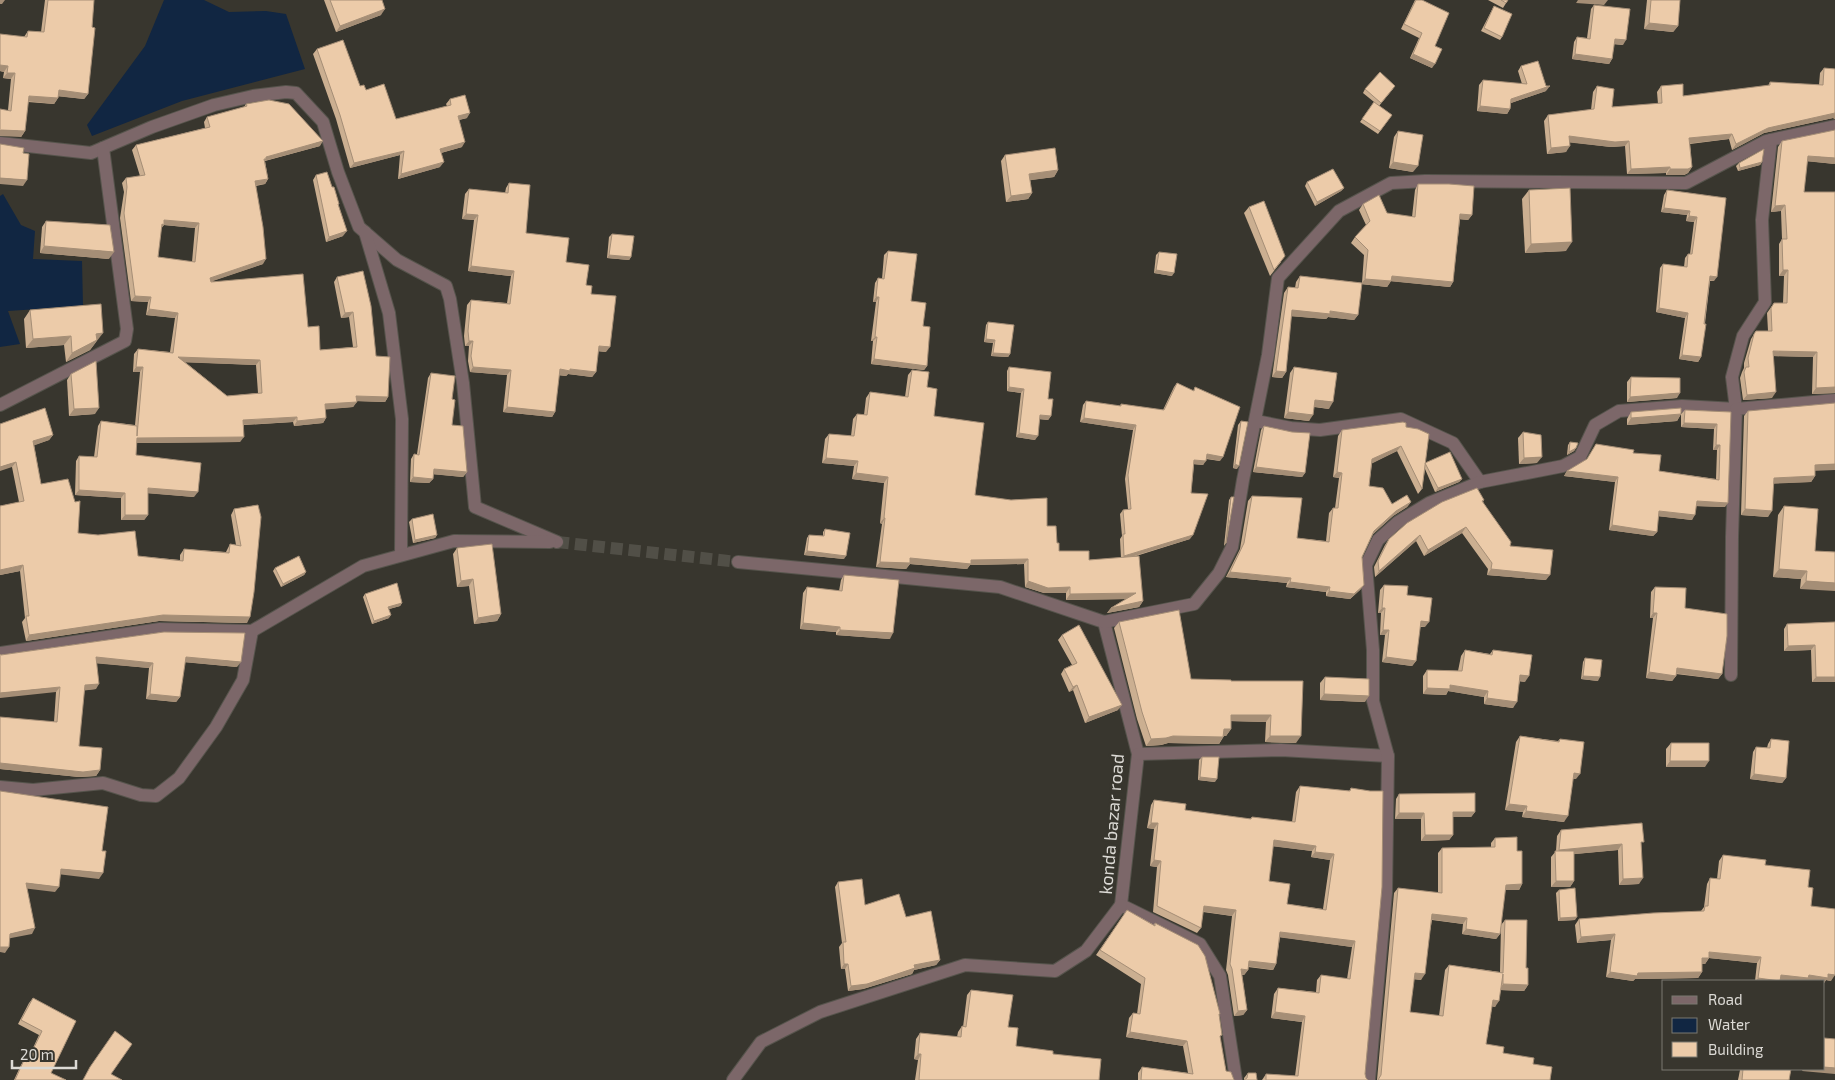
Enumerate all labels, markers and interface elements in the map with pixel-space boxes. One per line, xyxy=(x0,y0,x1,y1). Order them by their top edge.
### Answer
street label: konda bazar road xyxy=(1094,753,1128,895)
legend xyxy=(1662,980,1825,1070)
text: Road xyxy=(1708,990,1743,1008)
text: Water xyxy=(1708,1015,1750,1033)
scale bar xyxy=(12,1038,76,1070)
text: Building xyxy=(1708,1040,1764,1058)
text: 20 m xyxy=(20,1045,54,1063)

